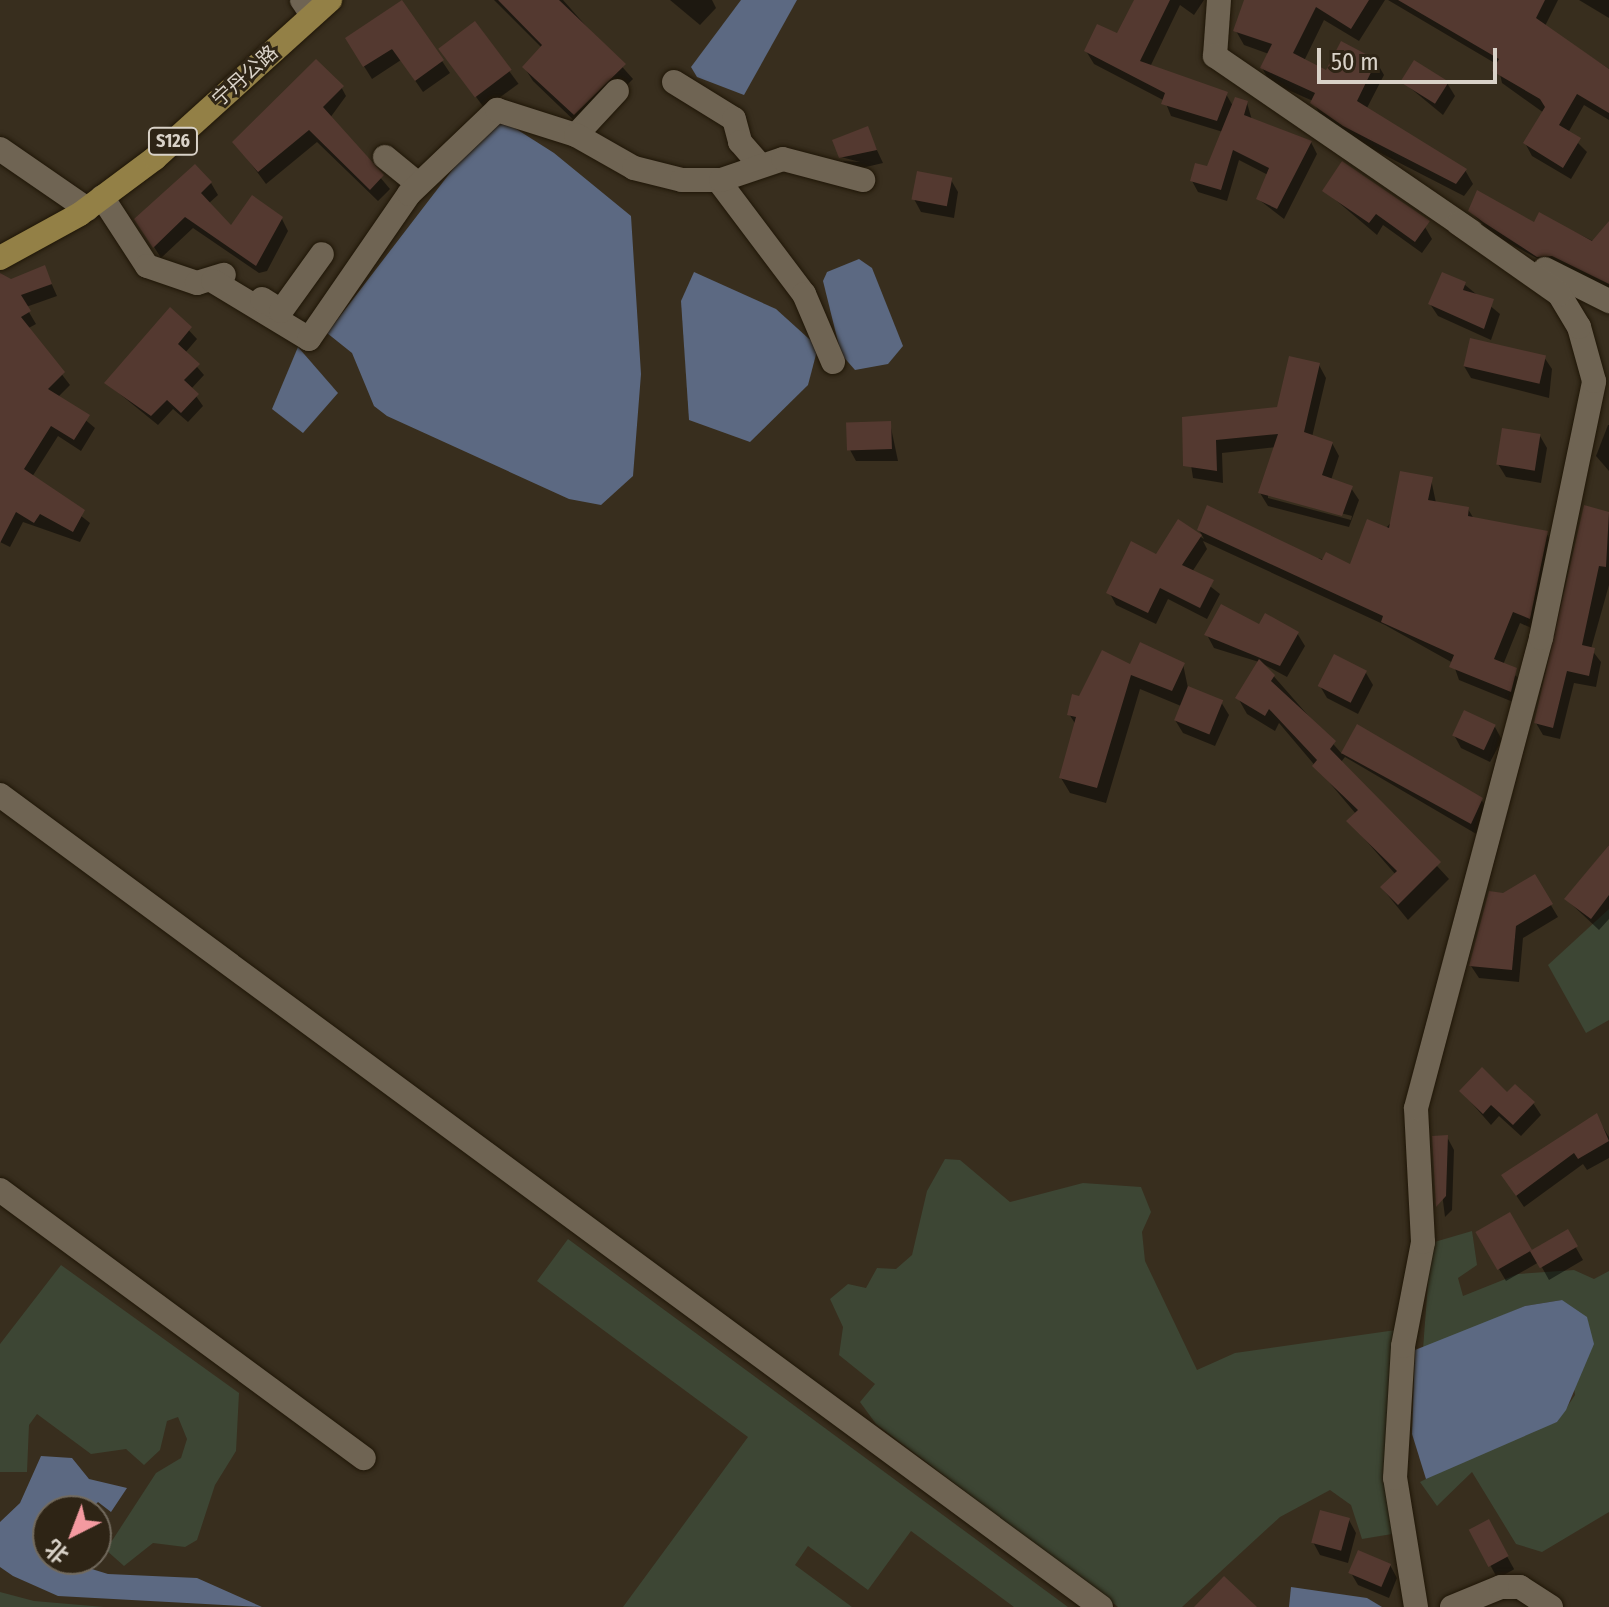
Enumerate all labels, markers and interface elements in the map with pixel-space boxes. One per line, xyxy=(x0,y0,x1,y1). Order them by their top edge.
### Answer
scale bar xyxy=(1321,32,1501,82)
street label: 宁丹公路 xyxy=(207,40,283,112)
text: 50 m xyxy=(1331,48,1379,76)
road number: S126 xyxy=(147,127,199,155)
north arrow xyxy=(32,1495,112,1575)
text: 北 xyxy=(40,1534,74,1569)

